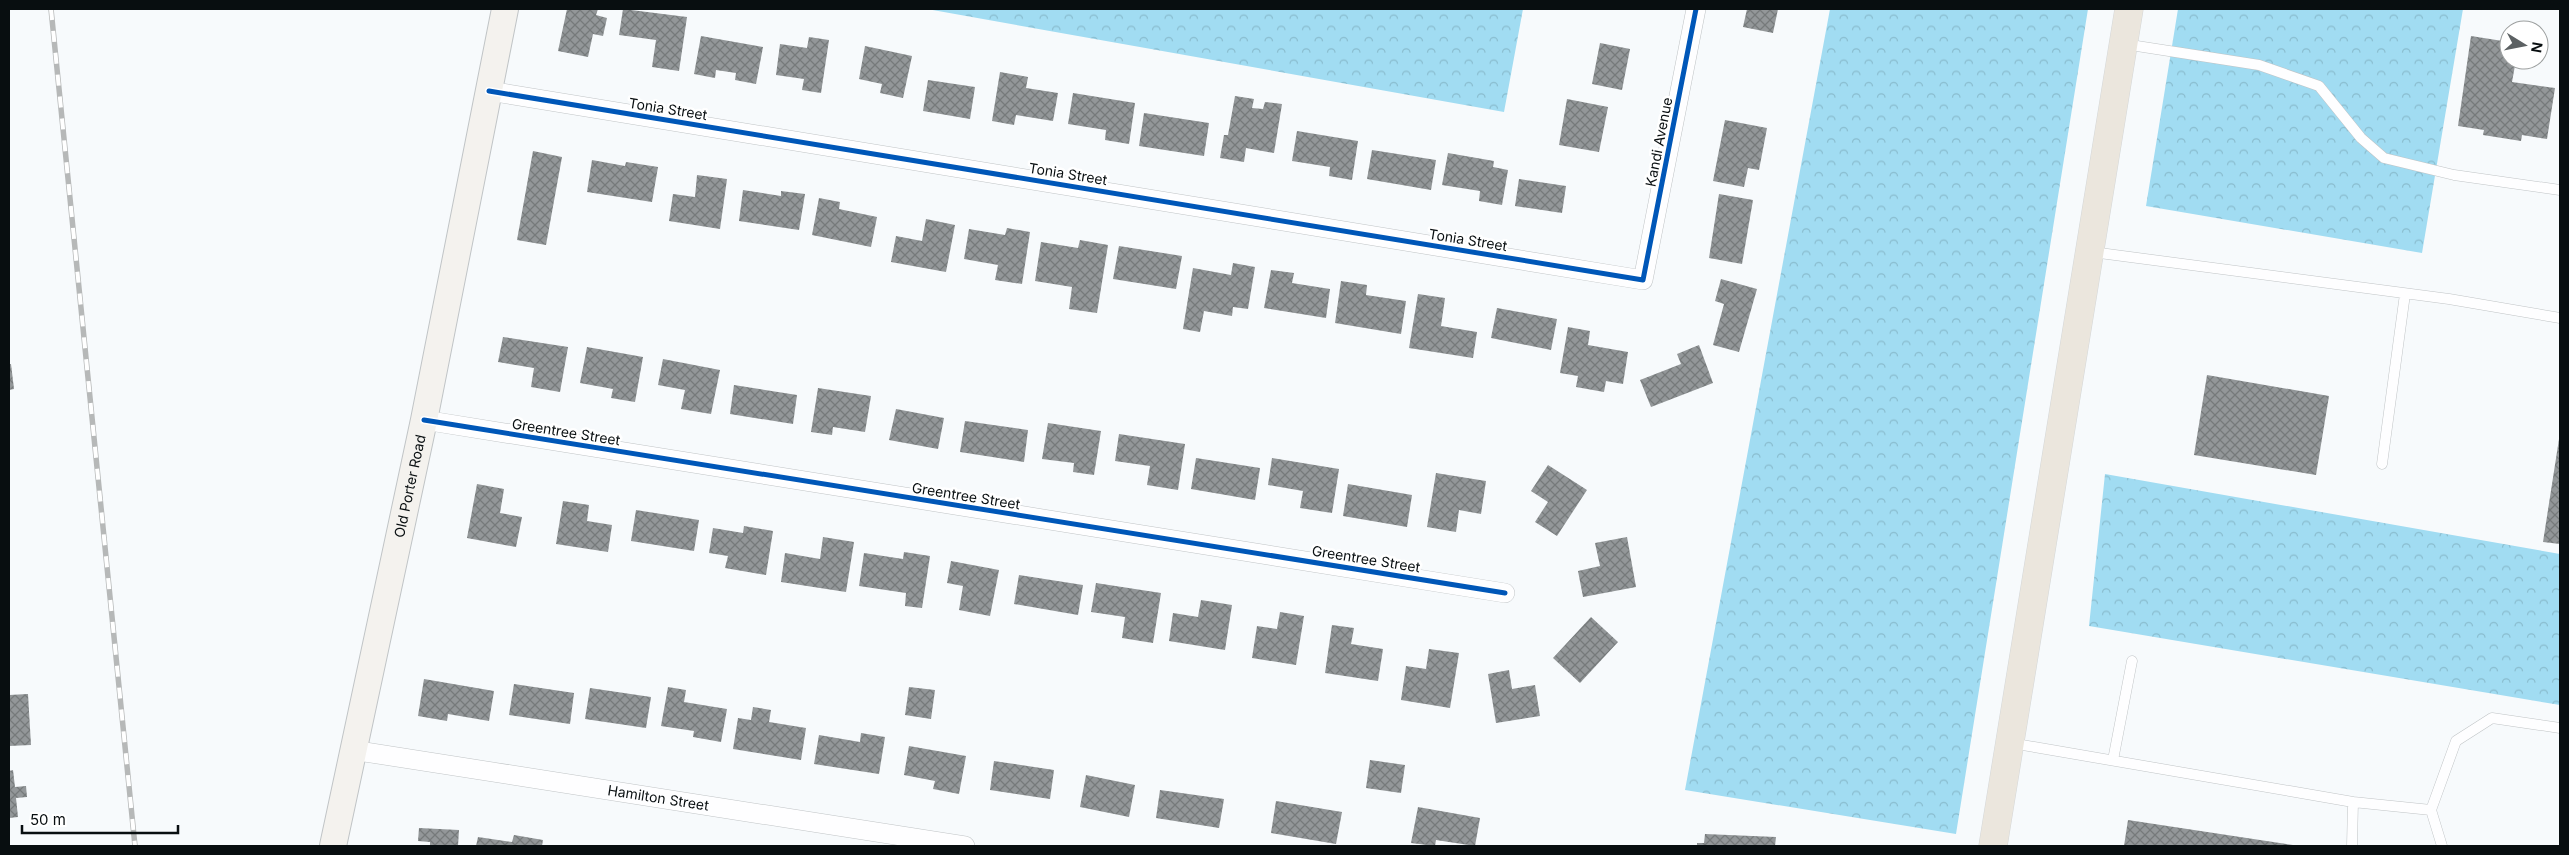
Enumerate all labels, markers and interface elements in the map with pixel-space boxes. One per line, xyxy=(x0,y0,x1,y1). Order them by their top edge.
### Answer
north arrow xyxy=(2499,20,2549,70)
text: N xyxy=(2528,41,2547,54)
street label: Tonia Street xyxy=(628,94,709,123)
street label: Kandi Avenue xyxy=(1642,96,1675,188)
street label: Tonia Street xyxy=(1028,159,1109,188)
street label: Tonia Street xyxy=(1428,225,1509,254)
street label: Greentree Street xyxy=(511,415,622,449)
street label: Old Porter Road xyxy=(390,433,429,539)
street label: Greentree Street xyxy=(911,479,1022,513)
street label: Greentree Street xyxy=(1311,542,1422,576)
street label: Hamilton Street xyxy=(607,781,711,814)
scale bar xyxy=(22,802,179,834)
text: 50 m xyxy=(30,810,66,829)

